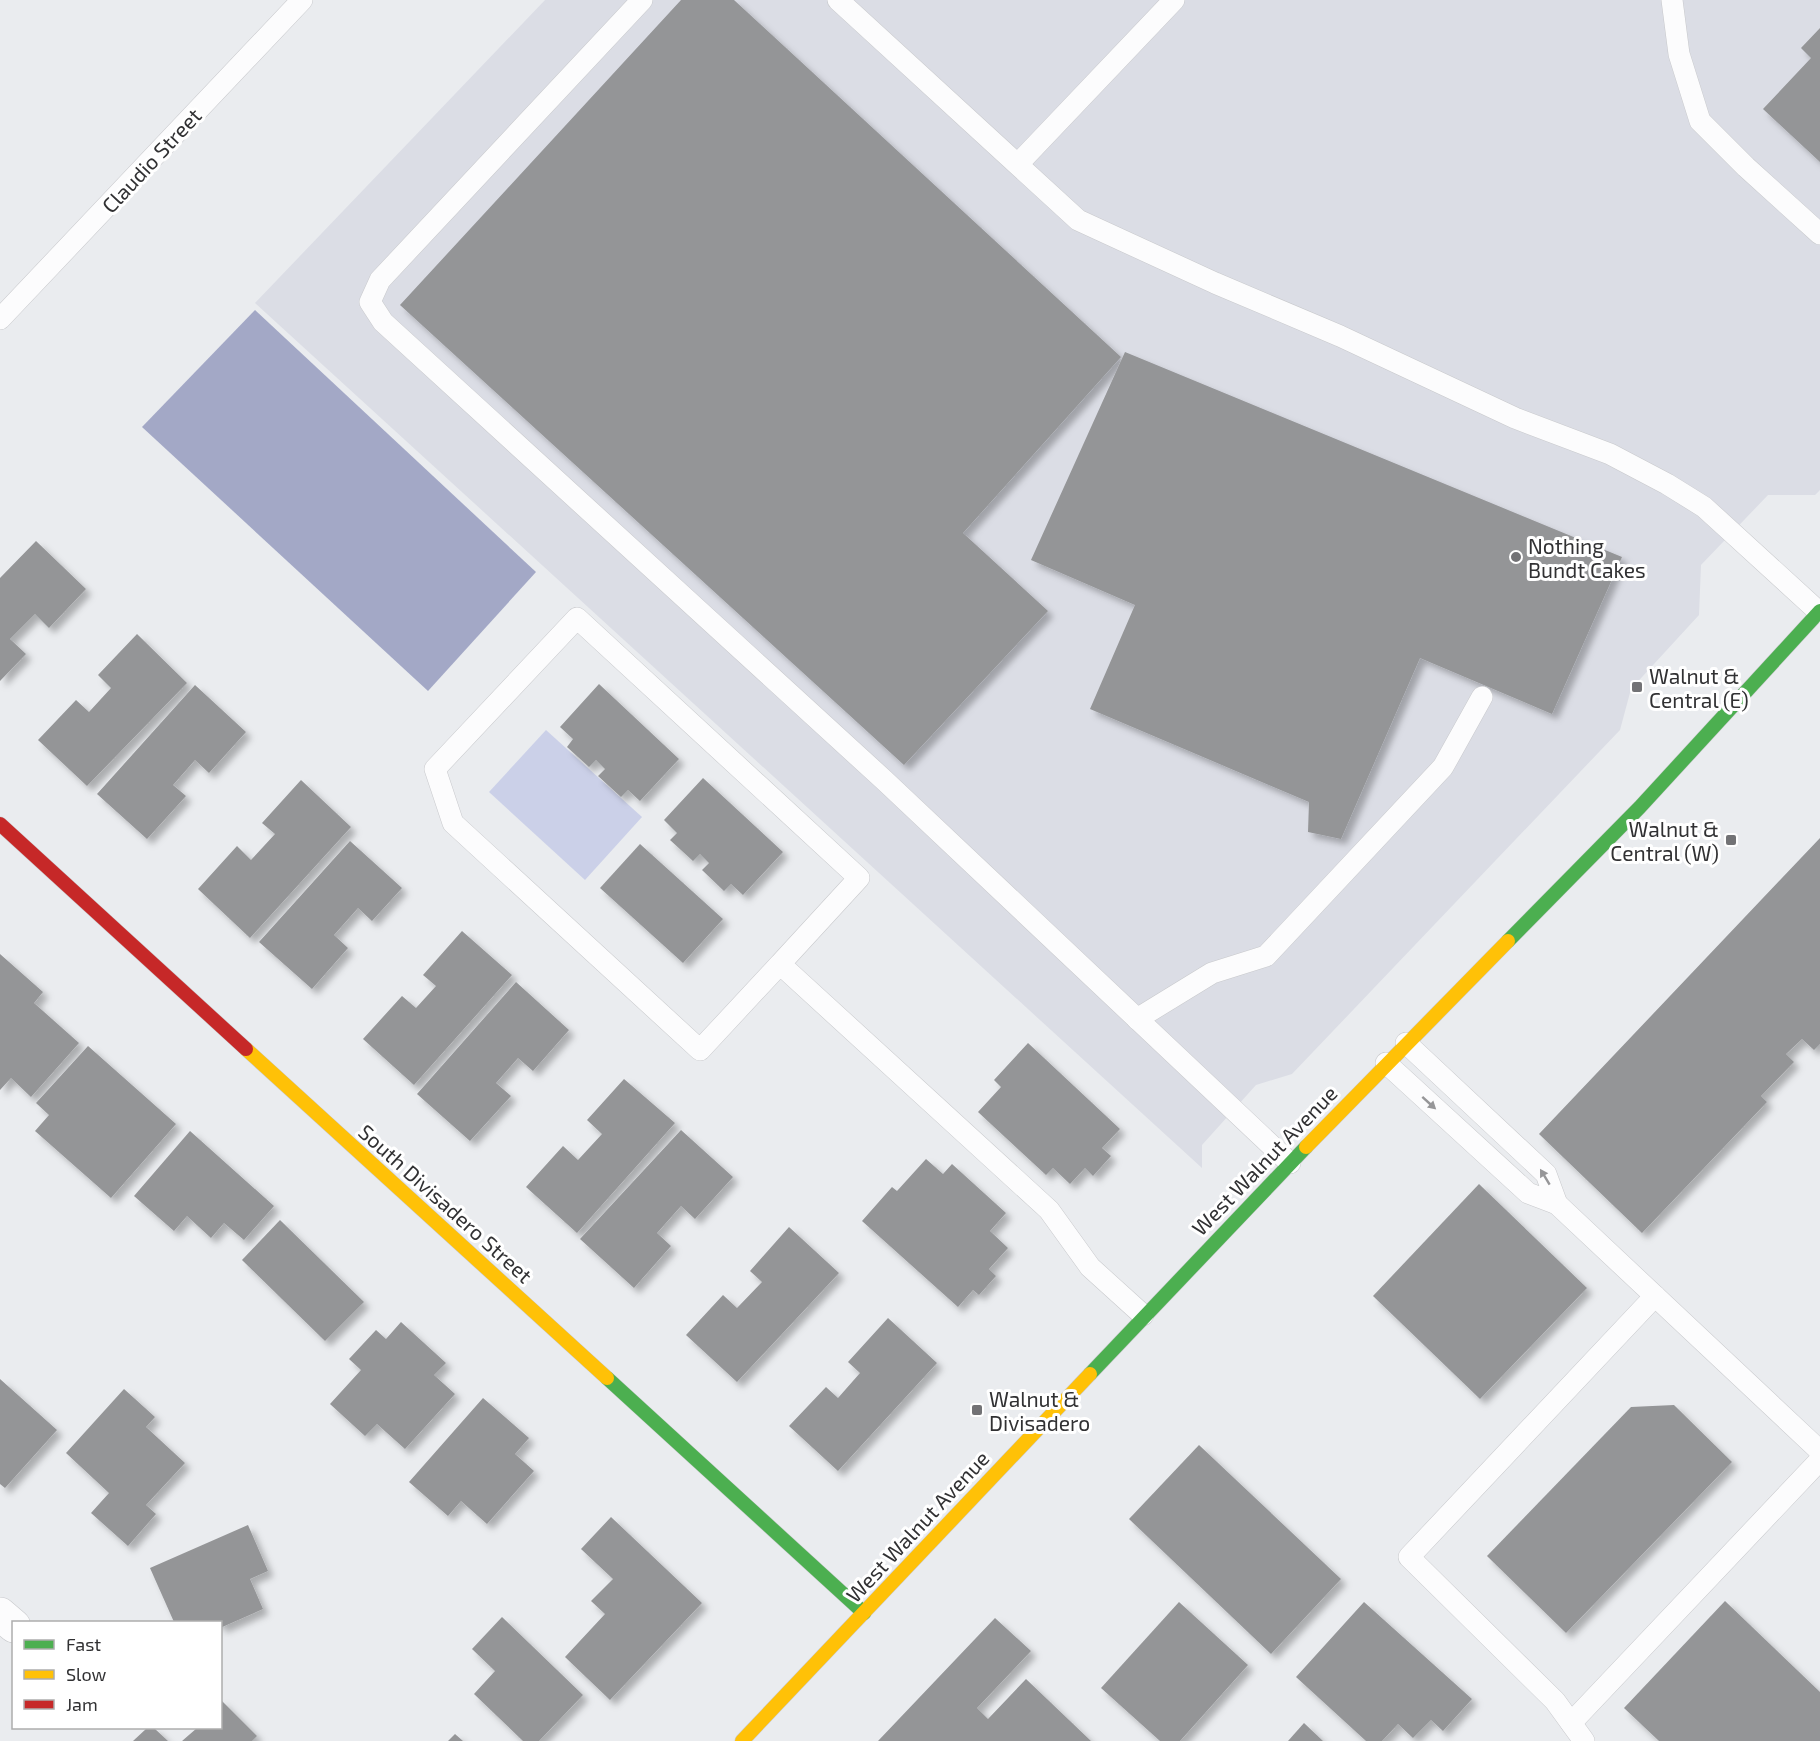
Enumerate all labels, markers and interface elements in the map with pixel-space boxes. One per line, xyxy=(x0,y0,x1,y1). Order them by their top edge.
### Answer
street label: Claudio Street xyxy=(96,103,206,217)
place label: Nothing Bundt Cakes xyxy=(1528,533,1646,582)
marker: Nothing Bundt Cakes xyxy=(1509,550,1523,564)
place label: Walnut & Central (E) xyxy=(1649,663,1749,712)
marker: Walnut & Central (E) xyxy=(1630,680,1644,694)
place label: Walnut & Central (W) xyxy=(1610,816,1719,865)
marker: Walnut & Central (W) xyxy=(1724,833,1738,847)
street label: West Walnut Avenue xyxy=(1186,1080,1342,1240)
one-way arrow xyxy=(1421,1096,1436,1109)
street label: South Divisadero Street xyxy=(354,1119,538,1287)
one-way arrow xyxy=(1540,1168,1550,1185)
place label: Walnut & Divisadero xyxy=(989,1386,1090,1435)
marker: Walnut & Divisadero xyxy=(970,1403,984,1417)
street label: West Walnut Avenue xyxy=(840,1445,994,1607)
legend xyxy=(12,1621,222,1729)
text: Fast xyxy=(66,1633,101,1655)
text: Slow xyxy=(66,1663,107,1685)
text: Jam xyxy=(66,1693,98,1715)

